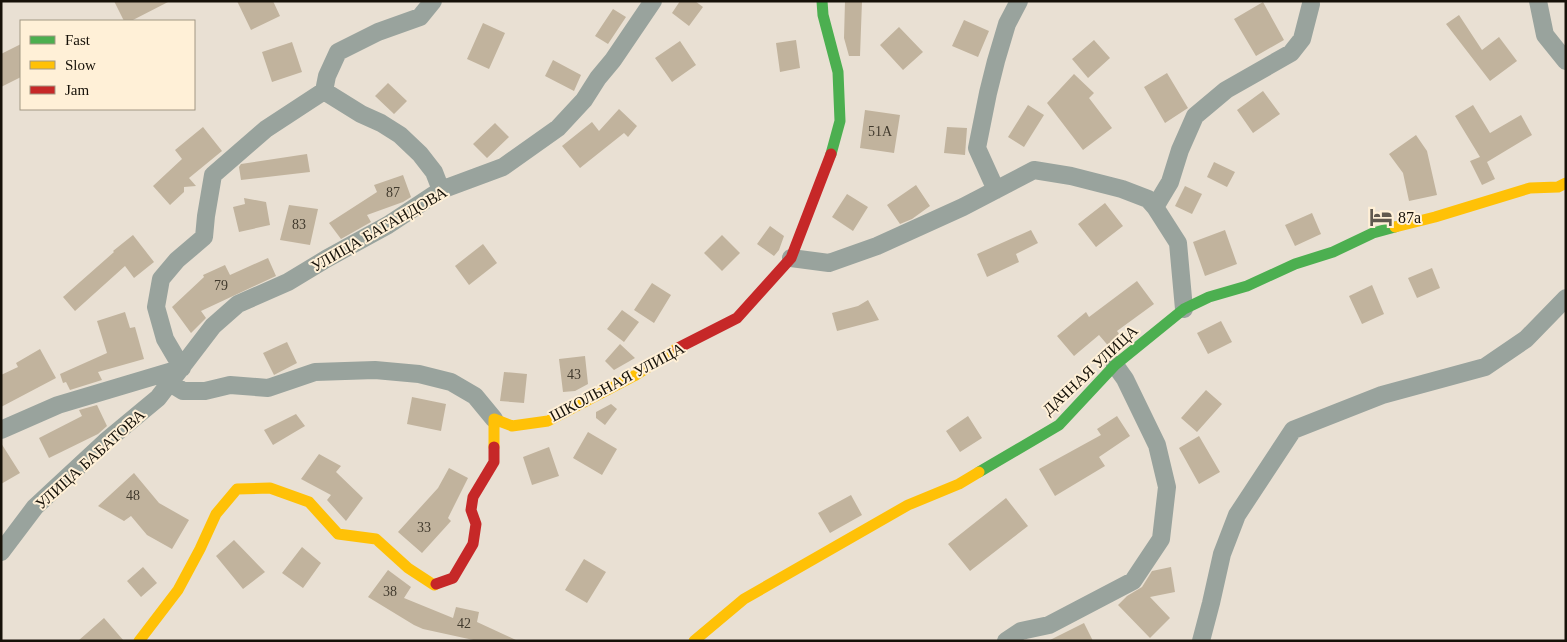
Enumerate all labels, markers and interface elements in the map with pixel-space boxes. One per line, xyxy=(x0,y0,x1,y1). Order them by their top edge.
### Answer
legend xyxy=(20,20,195,110)
text: Fast xyxy=(65,32,91,48)
text: Slow xyxy=(65,57,96,73)
text: Jam xyxy=(65,82,89,98)
house number: 51А xyxy=(868,124,893,139)
street label: УЛИЦА БАГАНДОВА xyxy=(308,183,451,276)
house number: 87 xyxy=(386,185,400,200)
hotel icon: 87а xyxy=(1368,204,1394,230)
place label: 87а xyxy=(1398,209,1421,226)
house number: 83 xyxy=(292,217,306,232)
house number: 79 xyxy=(214,278,228,293)
street label: ДАЧНАЯ УЛИЦА xyxy=(1039,321,1142,419)
street label: ШКОЛЬНАЯ УЛИЦА xyxy=(547,339,688,426)
house number: 43 xyxy=(567,367,581,382)
street label: УЛИЦА БАБАТОВА xyxy=(32,405,149,513)
house number: 48 xyxy=(126,488,140,503)
house number: 33 xyxy=(417,520,431,535)
house number: 38 xyxy=(383,584,397,599)
house number: 42 xyxy=(457,616,471,631)

